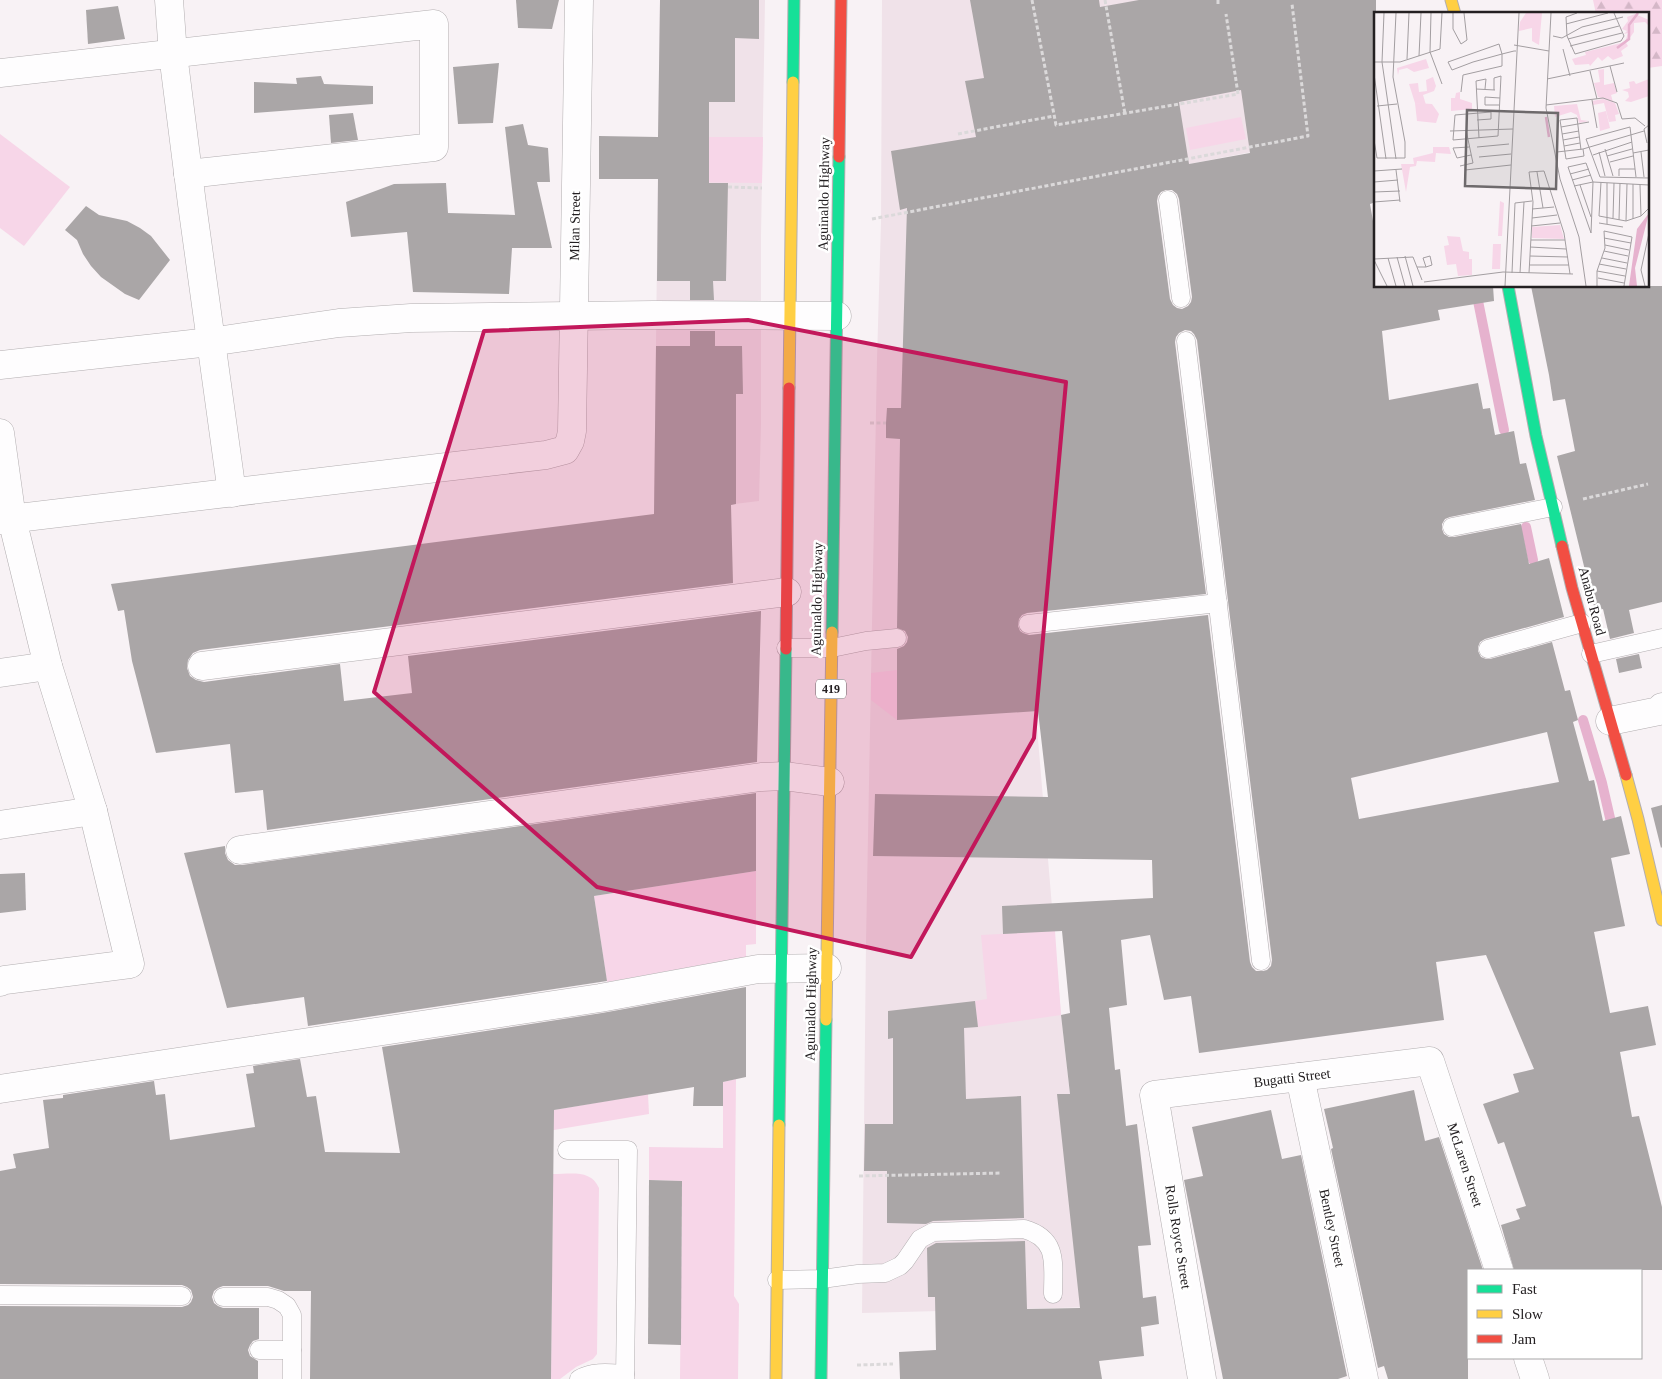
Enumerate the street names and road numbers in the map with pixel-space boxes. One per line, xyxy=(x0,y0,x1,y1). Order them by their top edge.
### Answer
street label: Aguinaldo Highway xyxy=(816,137,832,251)
street label: Milan Street xyxy=(567,191,583,261)
street label: Aguinaldo Highway xyxy=(809,542,825,656)
street label: Anabu Road xyxy=(1576,565,1608,637)
road number: 419 xyxy=(816,680,846,699)
street label: Aguinaldo Highway xyxy=(803,947,819,1061)
street label: Bugatti Street xyxy=(1253,1066,1331,1090)
street label: McLaren Street xyxy=(1444,1121,1486,1209)
street label: Rolls Royce Street xyxy=(1162,1184,1194,1290)
street label: Bentley Street xyxy=(1316,1187,1348,1269)

